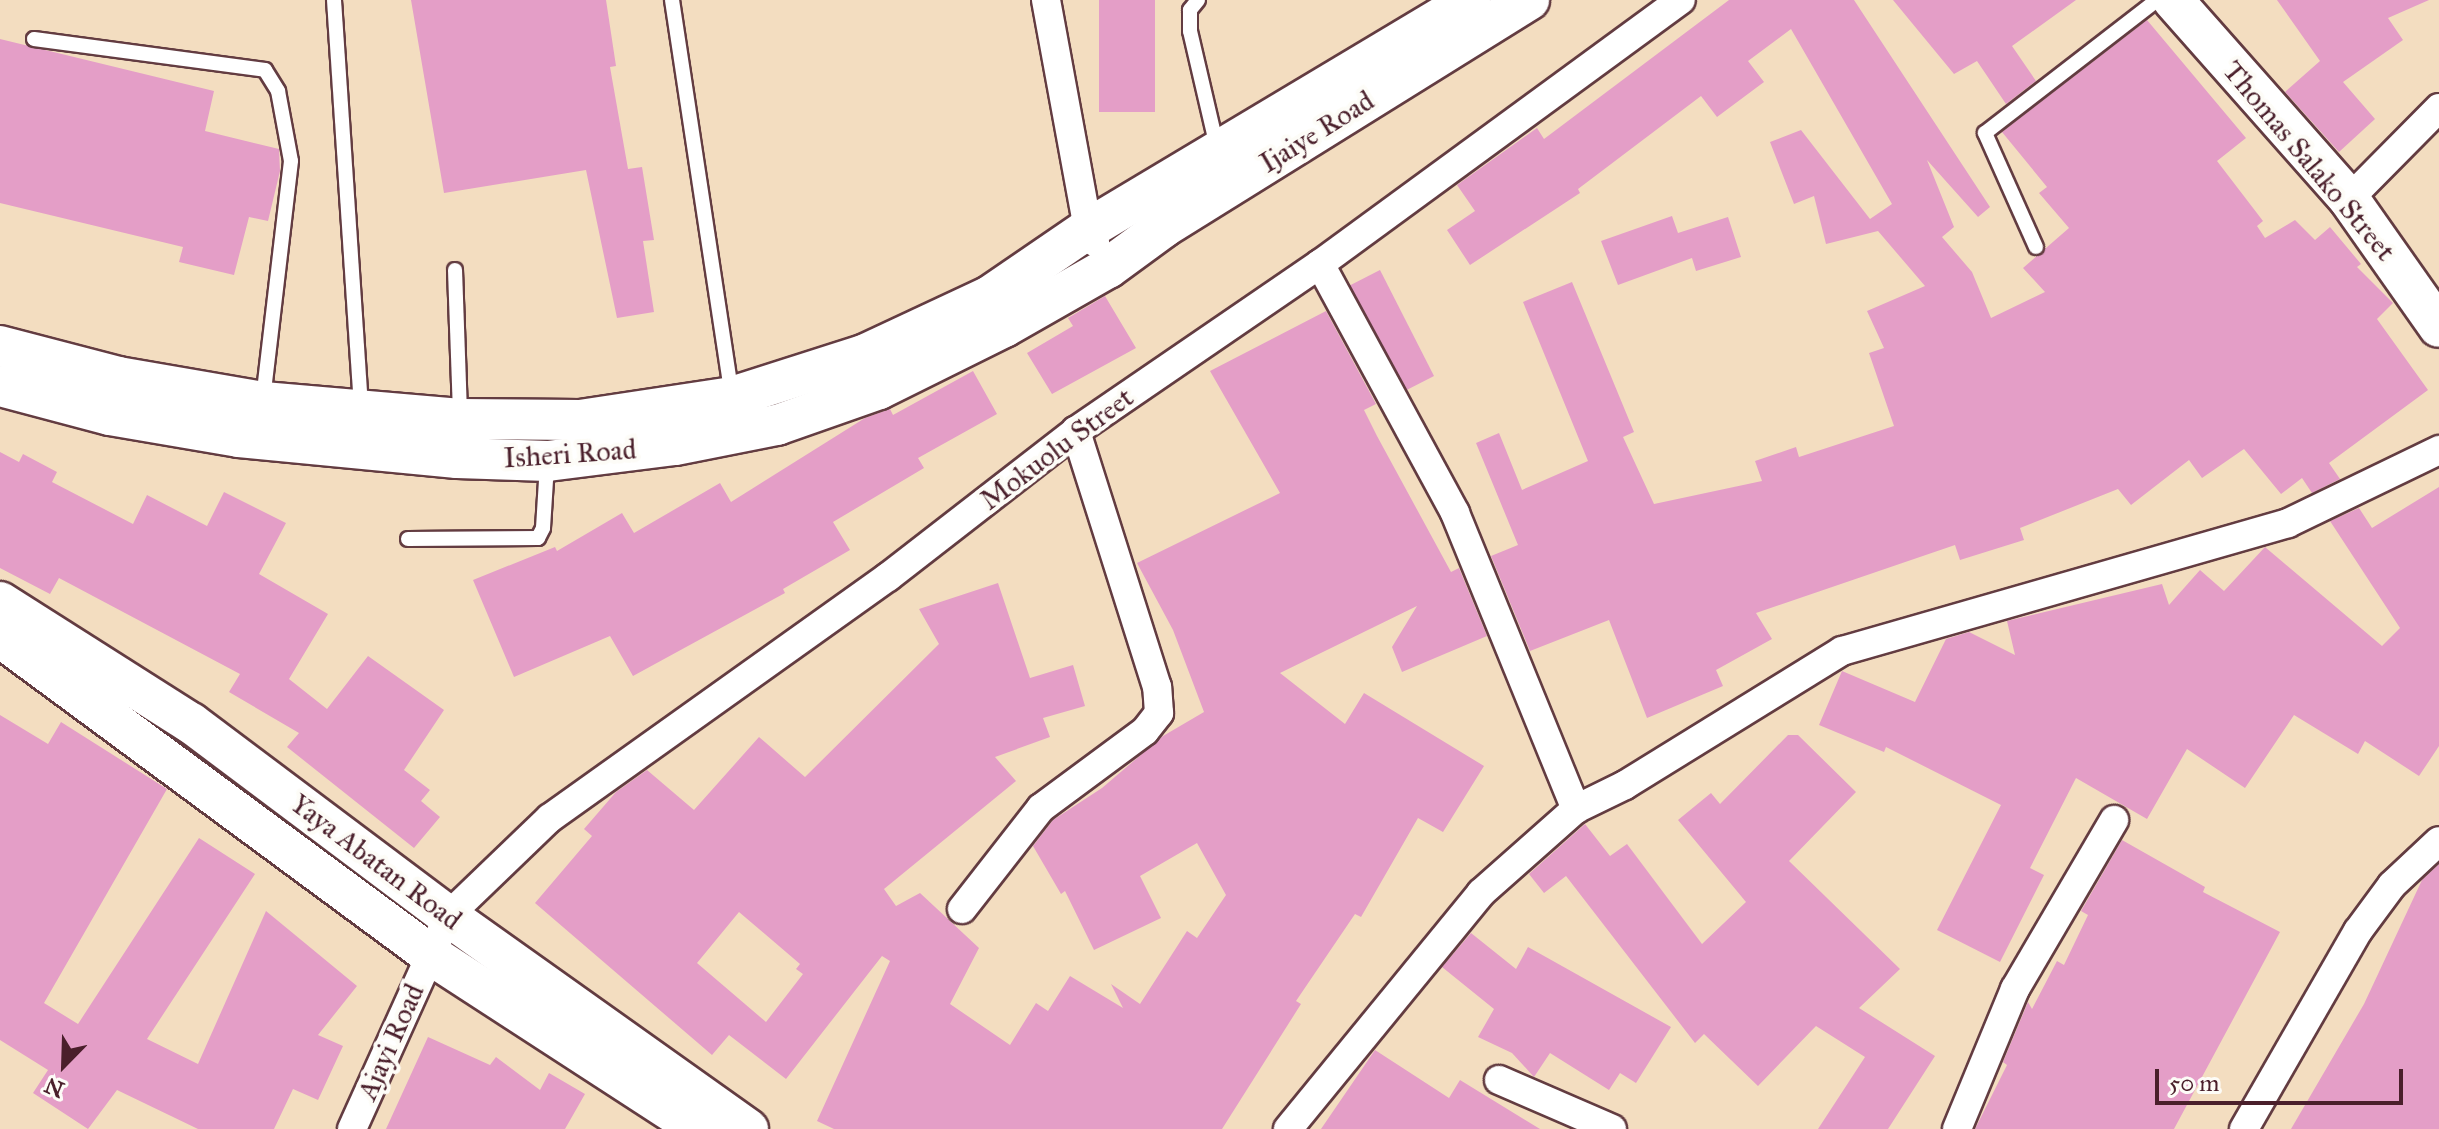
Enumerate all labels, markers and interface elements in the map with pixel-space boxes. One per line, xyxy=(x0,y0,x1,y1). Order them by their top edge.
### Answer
street label: Thomas Salako Street xyxy=(2216,54,2402,268)
street label: Ijaiye Road xyxy=(1254,84,1380,180)
street label: Mokuolu Street xyxy=(974,381,1140,517)
street label: Isheri Road xyxy=(502,433,638,475)
street label: Yaya Abatan Road xyxy=(284,787,468,937)
street label: Ajayi Road xyxy=(351,979,431,1105)
north arrow xyxy=(24,1025,104,1105)
scale bar xyxy=(2159,1053,2407,1103)
text: 50 m xyxy=(2169,1068,2219,1098)
text: N xyxy=(41,1071,68,1104)

